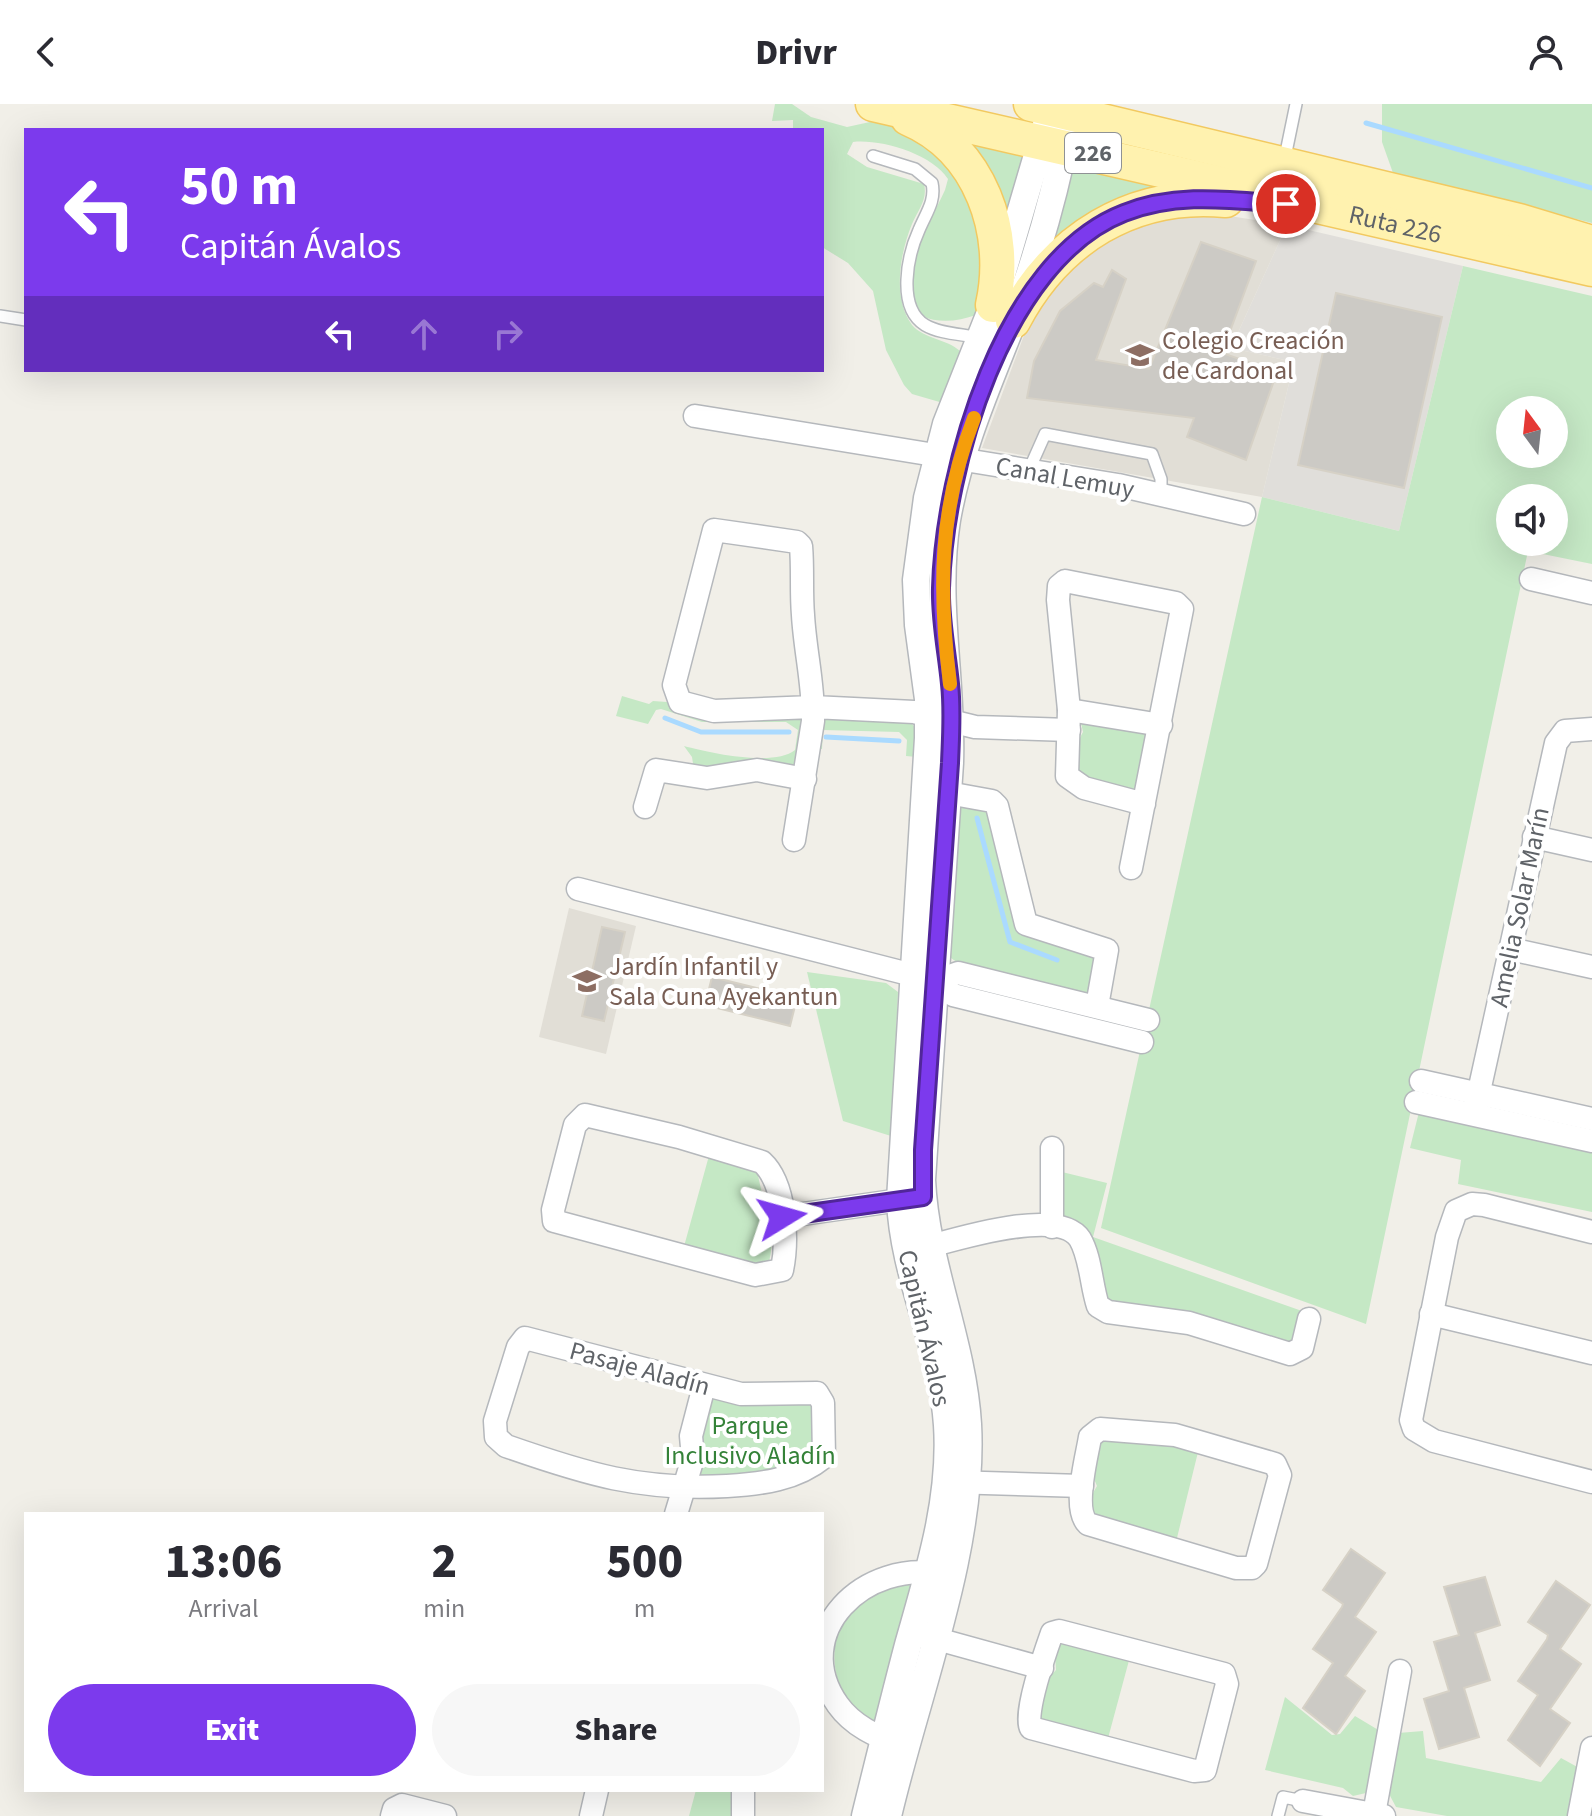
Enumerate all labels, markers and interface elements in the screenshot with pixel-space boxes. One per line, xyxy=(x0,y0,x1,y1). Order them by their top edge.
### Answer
text: Drivr xyxy=(755,27,837,78)
icon: back xyxy=(24,30,68,74)
icon: person xyxy=(1524,30,1568,74)
road number: 226 xyxy=(1065,133,1121,173)
text: 50 m xyxy=(180,147,298,226)
icon: left xyxy=(48,160,152,264)
pin xyxy=(1252,170,1320,238)
icon: arrive xyxy=(1264,182,1308,226)
street label: Ruta 226 xyxy=(1345,196,1445,253)
text: Capitán Ávalos xyxy=(180,221,401,272)
icon: left xyxy=(318,312,362,356)
icon: ahead xyxy=(402,312,446,356)
icon: right xyxy=(486,312,530,356)
place label: Colegio Creación de Cardonal xyxy=(1162,322,1345,389)
school or university icon: Colegio Creación de Cardonal xyxy=(1125,340,1155,370)
north arrow xyxy=(1496,396,1568,468)
map controls xyxy=(1496,396,1568,556)
street label: Canal Lemuy xyxy=(993,447,1137,508)
button: sound xyxy=(1496,484,1568,556)
street label: Amelia Solar Marín xyxy=(1480,804,1559,1010)
place label: Jardín Infantil y Sala Cuna Ayekantun xyxy=(609,948,838,1015)
school or university icon: Jardín Infantil y Sala Cuna Ayekantun xyxy=(572,966,602,996)
position arrow xyxy=(740,1175,824,1259)
street label: Capitán Ávalos xyxy=(889,1246,961,1410)
street label: Pasaje Aladín xyxy=(565,1332,714,1405)
park label: Parque Inclusivo Aladín xyxy=(664,1407,836,1474)
text: 13:06 xyxy=(165,1528,282,1596)
text: 2 xyxy=(431,1528,457,1596)
text: 500 xyxy=(606,1528,683,1596)
text: Arrival xyxy=(189,1590,259,1627)
text: min xyxy=(423,1590,465,1627)
text: m xyxy=(634,1590,655,1627)
button: Exit xyxy=(48,1684,416,1776)
button: Share xyxy=(432,1684,800,1776)

